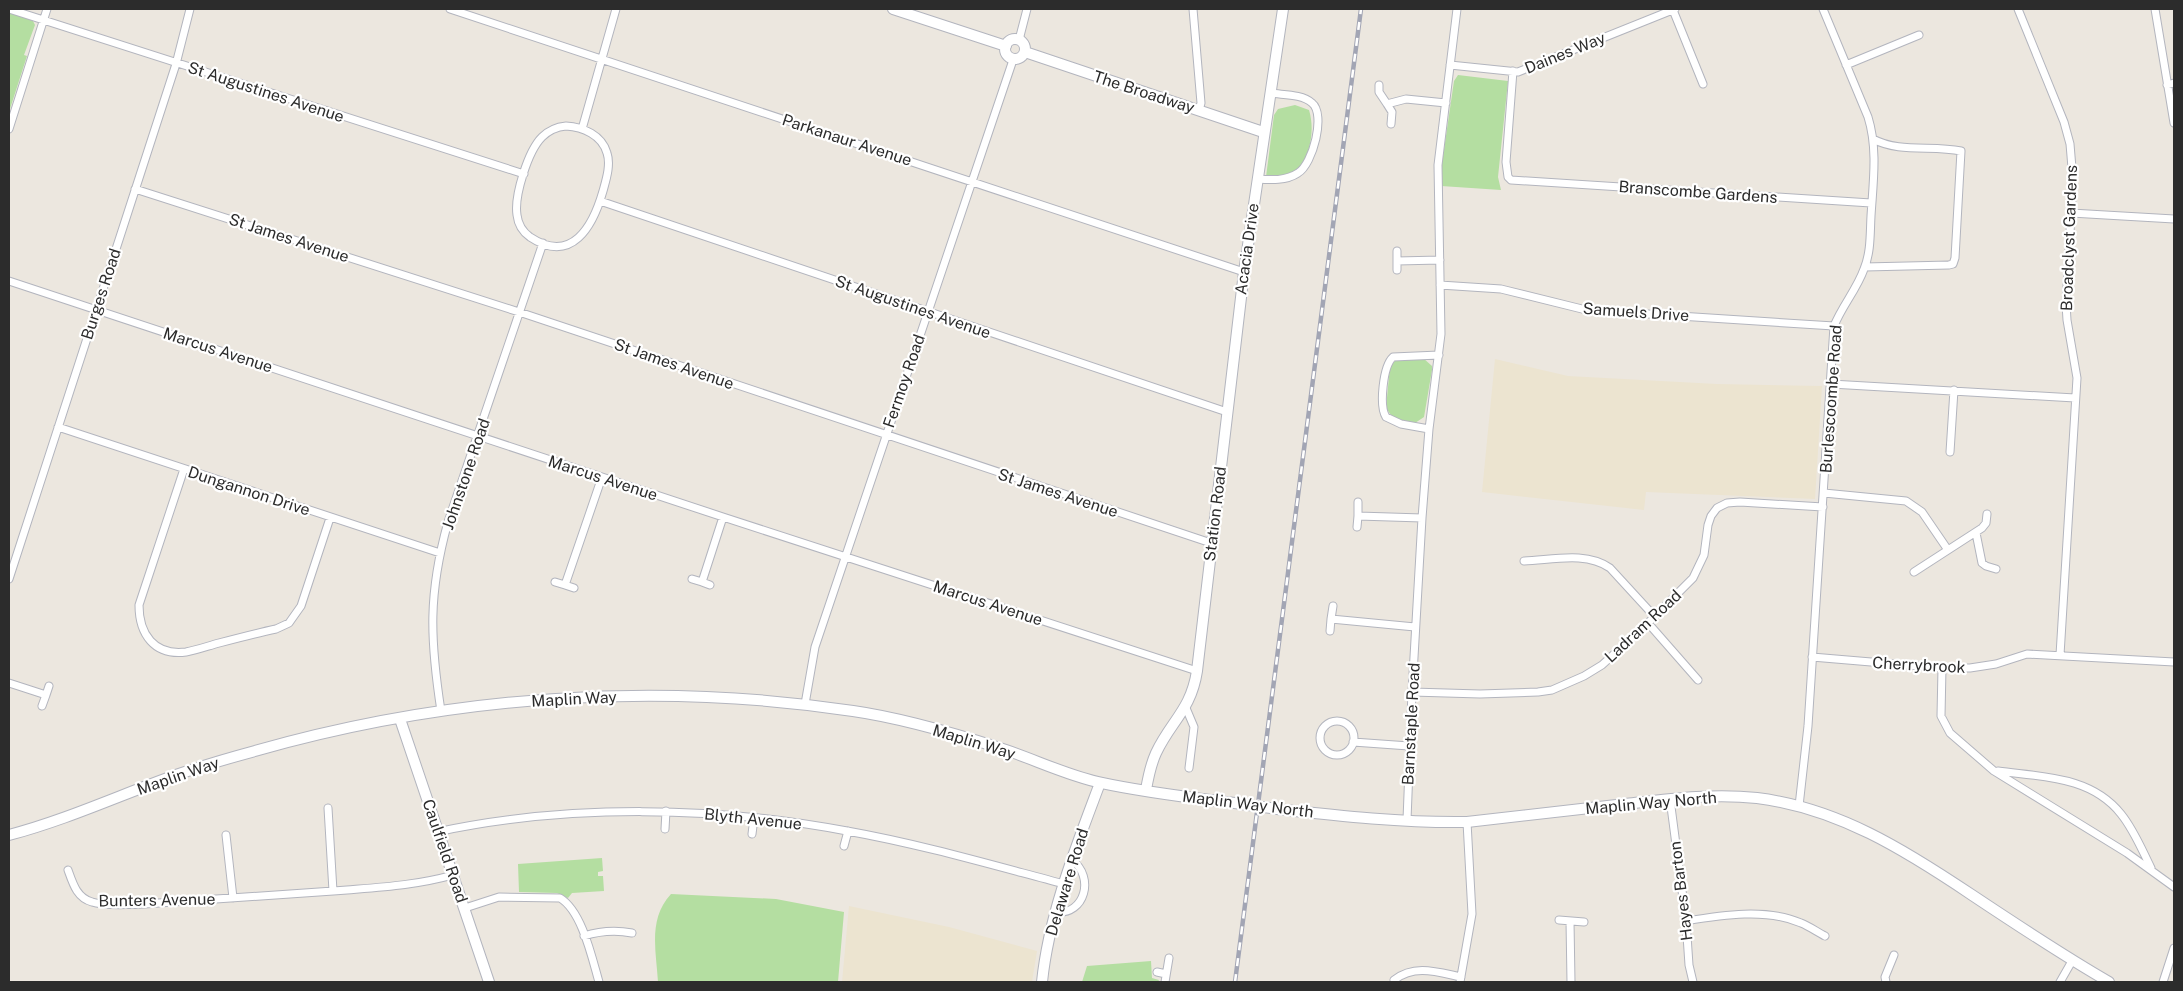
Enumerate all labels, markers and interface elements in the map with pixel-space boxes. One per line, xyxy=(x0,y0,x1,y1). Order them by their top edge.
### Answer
street label: Daines Way xyxy=(1522,28,1609,78)
street label: St Augustines Avenue xyxy=(185,58,347,126)
street label: The Broadway xyxy=(1091,67,1197,117)
street label: Parkanaur Avenue xyxy=(780,110,914,170)
street label: Broadclyst Gardens xyxy=(2057,165,2081,311)
street label: Branscombe Gardens xyxy=(1618,177,1778,207)
street label: Acacia Drive xyxy=(1231,202,1263,296)
street label: St James Avenue xyxy=(226,210,352,266)
street label: Burges Road xyxy=(77,246,125,342)
street label: St Augustines Avenue xyxy=(833,271,993,343)
street label: Samuels Drive xyxy=(1582,299,1690,325)
street label: Marcus Avenue xyxy=(161,323,275,377)
street label: Burlescoombe Road xyxy=(1816,324,1846,474)
street label: Fermoy Road xyxy=(879,332,929,430)
street label: St James Avenue xyxy=(612,335,736,393)
street label: Johnstone Road xyxy=(438,416,494,532)
street label: Marcus Avenue xyxy=(546,451,660,505)
street label: Dungannon Drive xyxy=(186,462,312,520)
street label: St James Avenue xyxy=(995,465,1121,521)
street label: Station Road xyxy=(1200,466,1230,562)
street label: Marcus Avenue xyxy=(931,576,1045,630)
street label: Ladram Road xyxy=(1601,586,1685,666)
street label: Cherrybrook xyxy=(1872,653,1966,677)
street label: Barnstaple Road xyxy=(1398,662,1424,786)
street label: Maplin Way xyxy=(531,687,618,711)
street label: Maplin Way xyxy=(930,720,1018,764)
street label: Maplin Way xyxy=(134,753,222,799)
street label: Maplin Way North xyxy=(1181,787,1315,821)
street label: Maplin Way North xyxy=(1584,788,1718,818)
street label: Caulfield Road xyxy=(418,797,472,905)
street label: Blyth Avenue xyxy=(703,804,803,834)
street label: Delaware Road xyxy=(1042,826,1092,938)
street label: Hayes Barton xyxy=(1665,840,1697,942)
street label: Bunters Avenue xyxy=(98,889,216,911)

